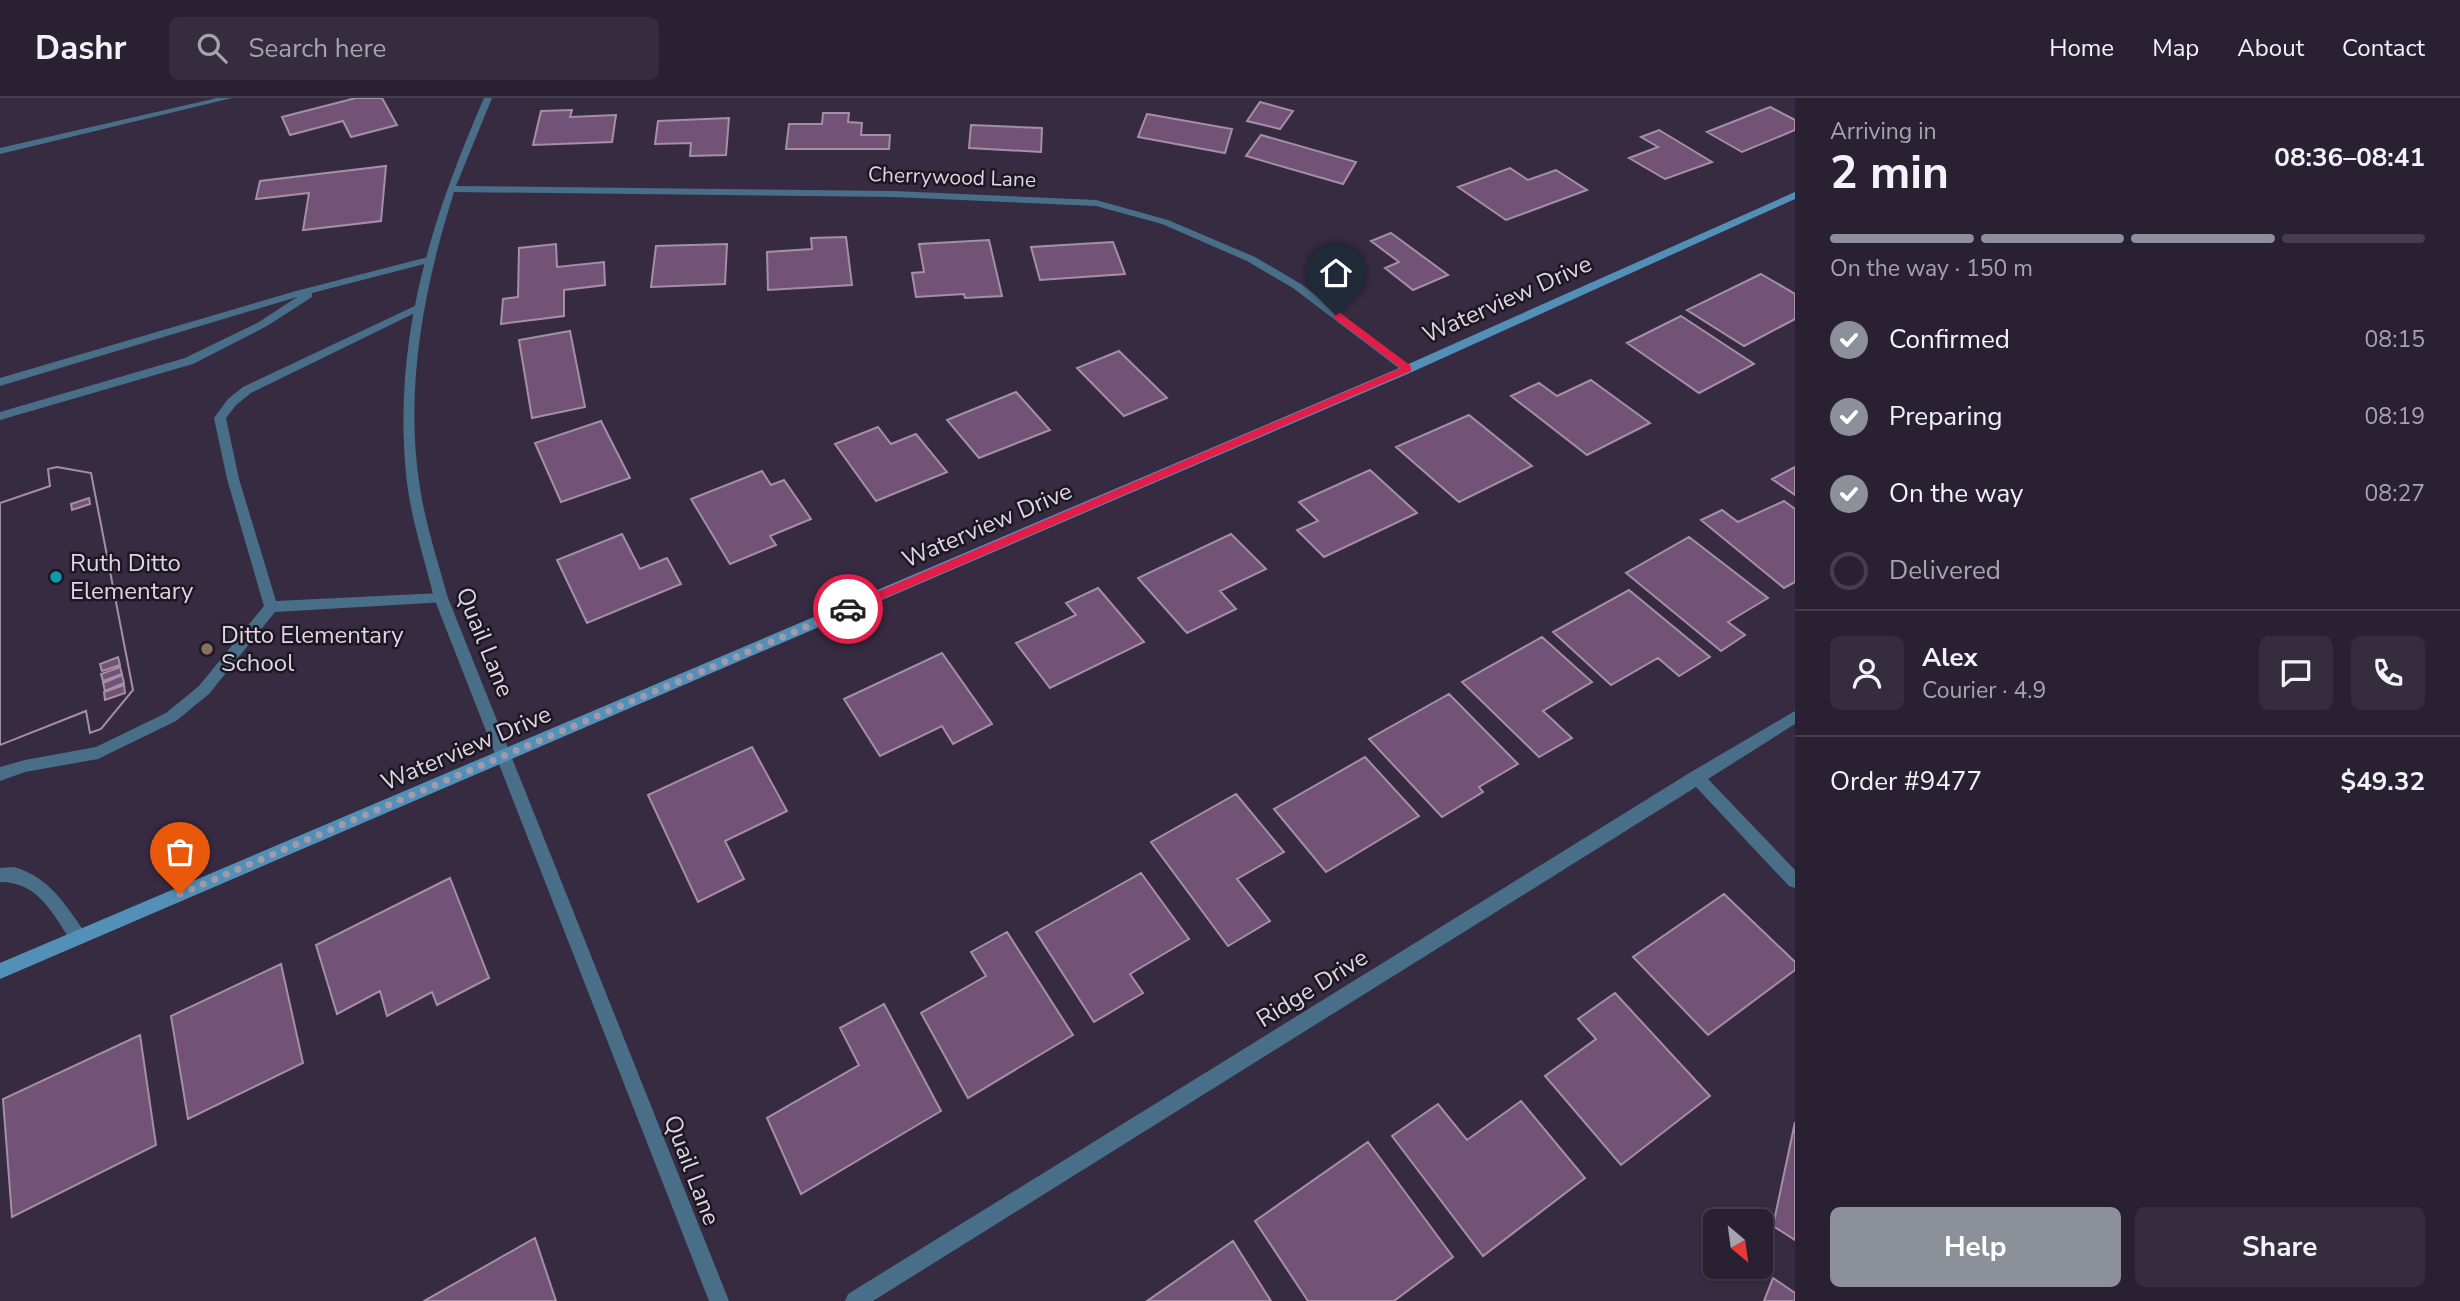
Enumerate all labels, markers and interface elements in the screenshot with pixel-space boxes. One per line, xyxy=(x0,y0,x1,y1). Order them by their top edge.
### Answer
search box xyxy=(169,17,659,80)
text: Dashr xyxy=(35,26,127,71)
icon: search xyxy=(193,29,231,67)
text: Search here xyxy=(249,31,386,66)
text: Home xyxy=(2049,32,2114,64)
text: Map xyxy=(2152,32,2199,64)
text: About xyxy=(2237,32,2304,64)
text: Contact xyxy=(2342,32,2425,64)
text: Arriving in xyxy=(1830,116,1937,147)
text: 08:36–08:41 xyxy=(2274,140,2425,175)
text: 2 min xyxy=(1830,141,1949,204)
street label: Cherrywood Lane xyxy=(867,160,1037,194)
pin xyxy=(1306,243,1366,315)
street label: Waterview Drive xyxy=(1417,247,1597,351)
text: On the way · 150 m xyxy=(1830,253,2033,284)
icon: home xyxy=(1317,254,1355,292)
icon: check xyxy=(1830,321,1868,359)
text: Confirmed xyxy=(1889,322,2010,357)
text: 08:15 xyxy=(2365,324,2425,355)
icon: check xyxy=(1830,398,1868,436)
text: Preparing xyxy=(1889,399,2002,434)
text: 08:19 xyxy=(2365,401,2425,432)
street label: Waterview Drive xyxy=(897,475,1077,575)
icon: check xyxy=(1830,475,1868,513)
text: On the way xyxy=(1889,476,2023,511)
text: 08:27 xyxy=(2365,478,2425,509)
place label: Ruth Ditto Elementary xyxy=(70,547,194,607)
text: Delivered xyxy=(1889,553,2001,588)
marker: Ruth Ditto Elementary xyxy=(48,569,64,585)
courier xyxy=(813,574,883,644)
street label: Quail Lane xyxy=(449,582,521,702)
icon: car xyxy=(829,590,867,628)
place label: Ditto Elementary School xyxy=(221,619,404,679)
button: person xyxy=(1830,636,1904,710)
button: chat xyxy=(2259,636,2333,710)
button: phone xyxy=(2351,636,2425,710)
text: Alex xyxy=(1922,640,1978,675)
marker: Ditto Elementary School xyxy=(199,641,215,657)
text: Courier · 4.9 xyxy=(1922,675,2046,706)
street label: Waterview Drive xyxy=(376,698,556,798)
text: Order #9477 xyxy=(1830,764,1982,799)
text: $49.32 xyxy=(2341,764,2425,799)
pin xyxy=(150,822,210,894)
icon: bag xyxy=(161,833,199,871)
street label: Ridge Drive xyxy=(1250,941,1374,1035)
street label: Quail Lane xyxy=(656,1110,728,1230)
button: Help xyxy=(1830,1207,2121,1287)
button: Share xyxy=(2135,1207,2425,1287)
north arrow xyxy=(1703,1209,1773,1279)
map controls xyxy=(1703,1209,1773,1279)

